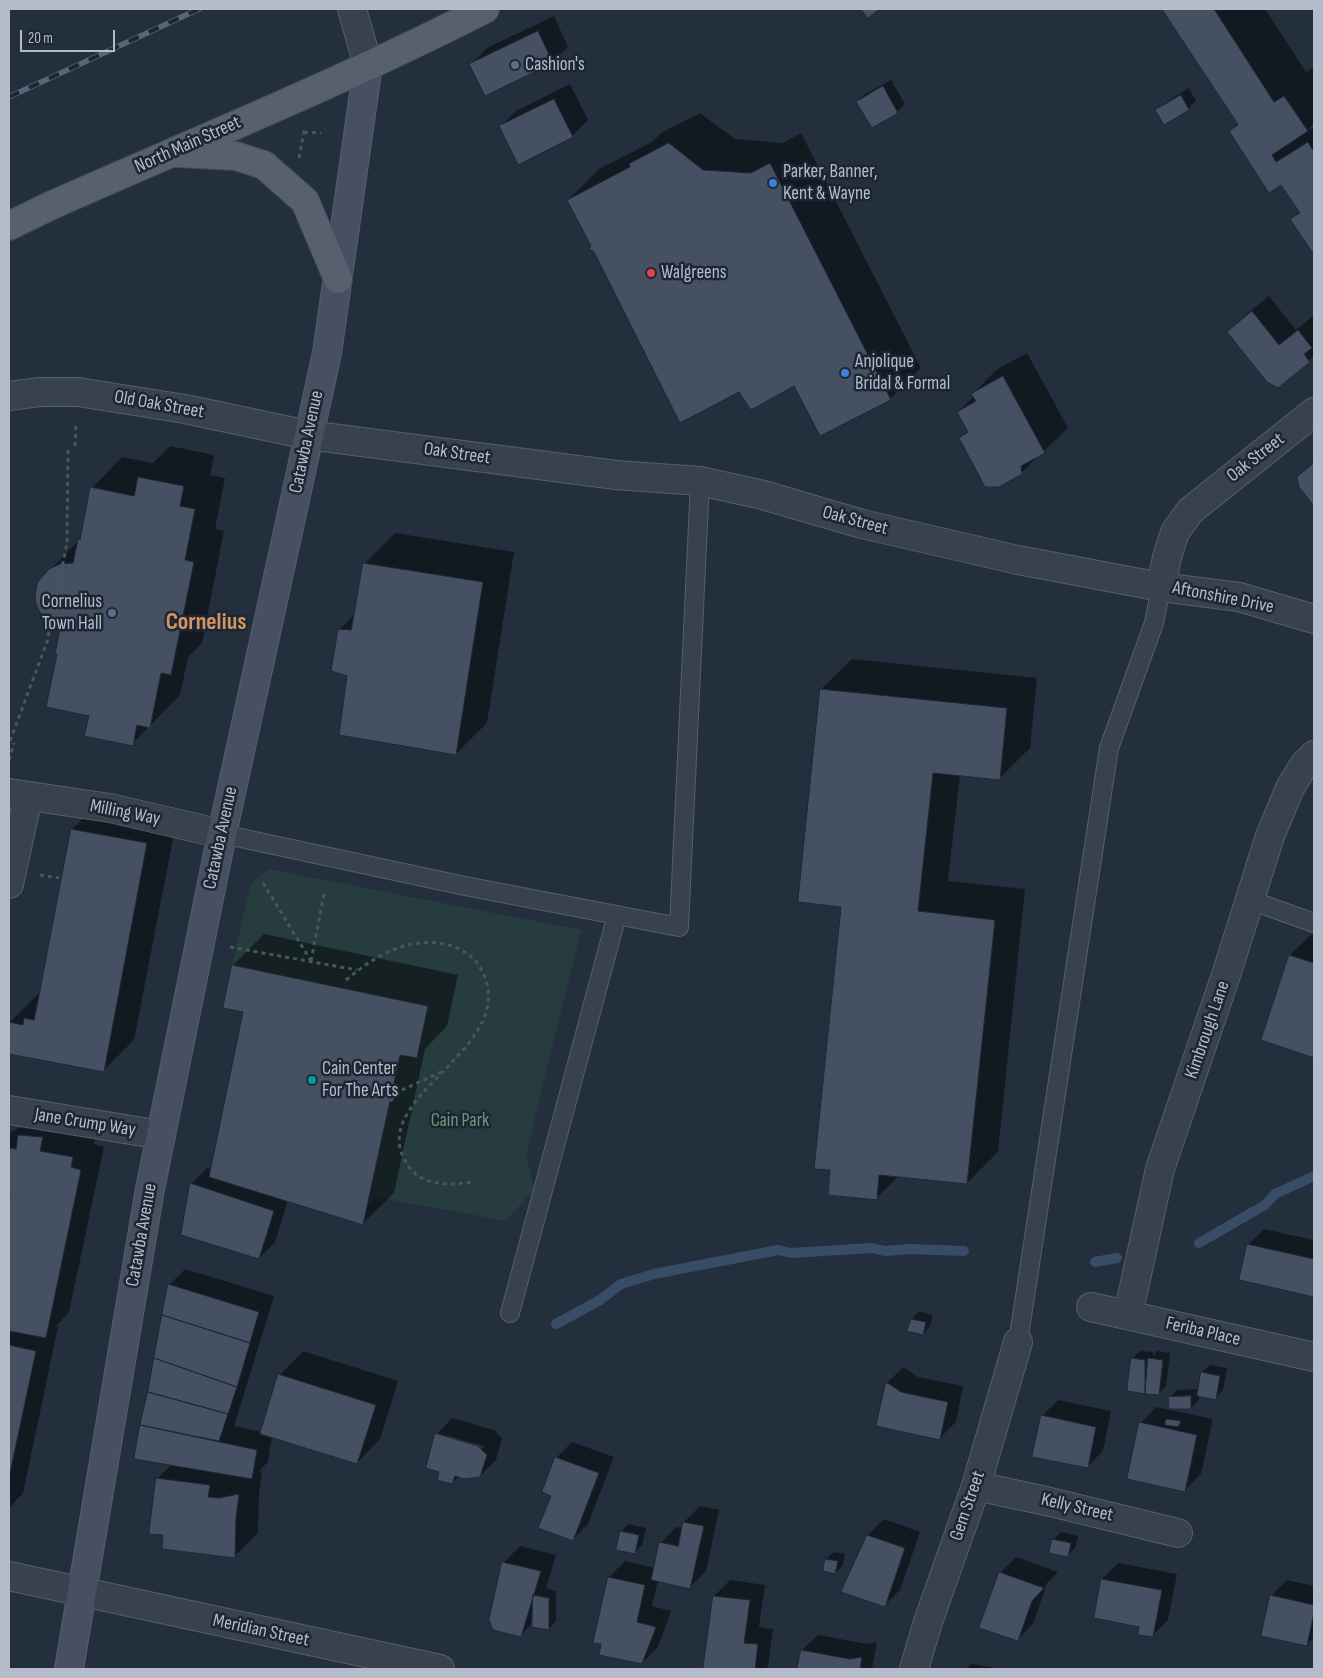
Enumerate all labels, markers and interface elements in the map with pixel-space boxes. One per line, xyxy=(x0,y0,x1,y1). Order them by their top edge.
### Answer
scale bar xyxy=(22,20,118,52)
text: 20 m xyxy=(28,29,53,48)
place label: Cashion's xyxy=(525,54,585,76)
marker: Cashion's xyxy=(509,59,521,71)
street label: North Main Street xyxy=(131,111,245,179)
place label: Parker, Banner, Kent & Wayne xyxy=(783,161,878,205)
marker: Parker, Banner, Kent & Wayne xyxy=(767,177,779,189)
place label: Walgreens xyxy=(661,262,727,284)
marker: Walgreens xyxy=(645,267,657,279)
place label: Anjolique Bridal & Formal xyxy=(855,351,950,395)
marker: Anjolique Bridal & Formal xyxy=(839,367,851,379)
street label: Old Oak Street xyxy=(112,386,206,424)
street label: Catawba Avenue xyxy=(285,389,329,495)
street label: Oak Street xyxy=(1223,428,1289,488)
street label: Oak Street xyxy=(422,438,492,470)
street label: Oak Street xyxy=(820,501,890,541)
street label: Aftonshire Drive xyxy=(1170,577,1276,619)
place label: Cornelius Town Hall xyxy=(42,591,102,635)
marker: Cornelius Town Hall xyxy=(106,607,118,619)
district label: Cornelius xyxy=(166,609,246,637)
street label: Catawba Avenue xyxy=(199,785,243,891)
street label: Milling Way xyxy=(88,795,162,831)
street label: Kimbrough Lane xyxy=(1181,978,1235,1082)
place label: Cain Center For The Arts xyxy=(322,1058,398,1102)
marker: Cain Center For The Arts xyxy=(306,1074,318,1086)
street label: Jane Crump Way xyxy=(33,1104,137,1142)
park label: Cain Park xyxy=(431,1110,489,1132)
street label: Catawba Avenue xyxy=(122,1182,162,1288)
street label: Feriba Place xyxy=(1164,1312,1242,1352)
street label: Gem Street xyxy=(945,1468,991,1544)
street label: Kelly Street xyxy=(1039,1489,1115,1527)
street label: Meridian Street xyxy=(211,1610,311,1652)

